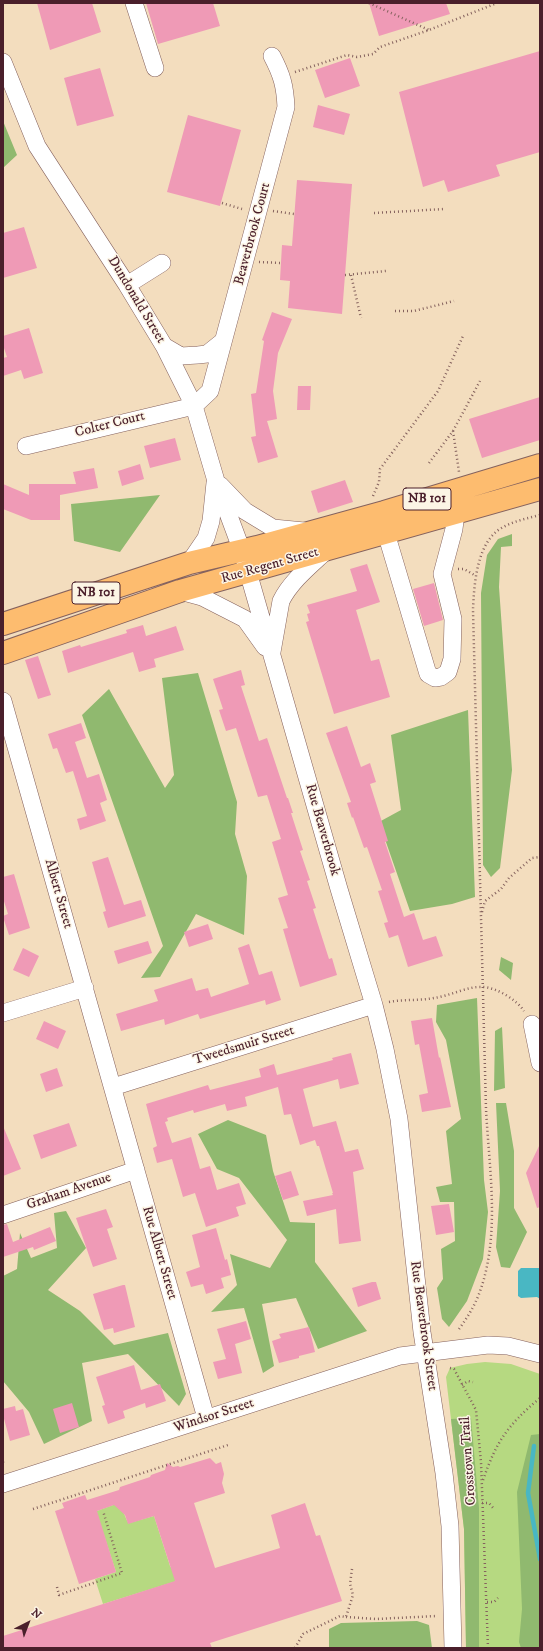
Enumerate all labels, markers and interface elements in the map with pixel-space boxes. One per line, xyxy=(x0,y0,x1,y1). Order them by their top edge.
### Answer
street label: Beaverbrook Court xyxy=(231,181,275,287)
street label: Dundonald Street xyxy=(103,253,169,347)
street label: Colter Court xyxy=(73,408,147,442)
road number: NB 101 xyxy=(403,488,451,510)
street label: Rue Regent Street xyxy=(219,544,321,588)
road number: NB 101 xyxy=(72,582,120,604)
street label: Rue Beaverbrook xyxy=(301,782,343,878)
street label: Albert Street xyxy=(40,857,76,931)
street label: Tweedsmuir Street xyxy=(192,1023,296,1069)
street label: Graham Avenue xyxy=(25,1170,113,1214)
street label: Rue Albert Street xyxy=(138,1204,180,1302)
street label: Rue Beaverbrook Street xyxy=(406,1260,440,1392)
street label: Windsor Street xyxy=(172,1395,256,1437)
street label: Crosstown Trail xyxy=(458,1416,480,1506)
north arrow xyxy=(8,1603,48,1643)
text: N xyxy=(28,1606,44,1622)

